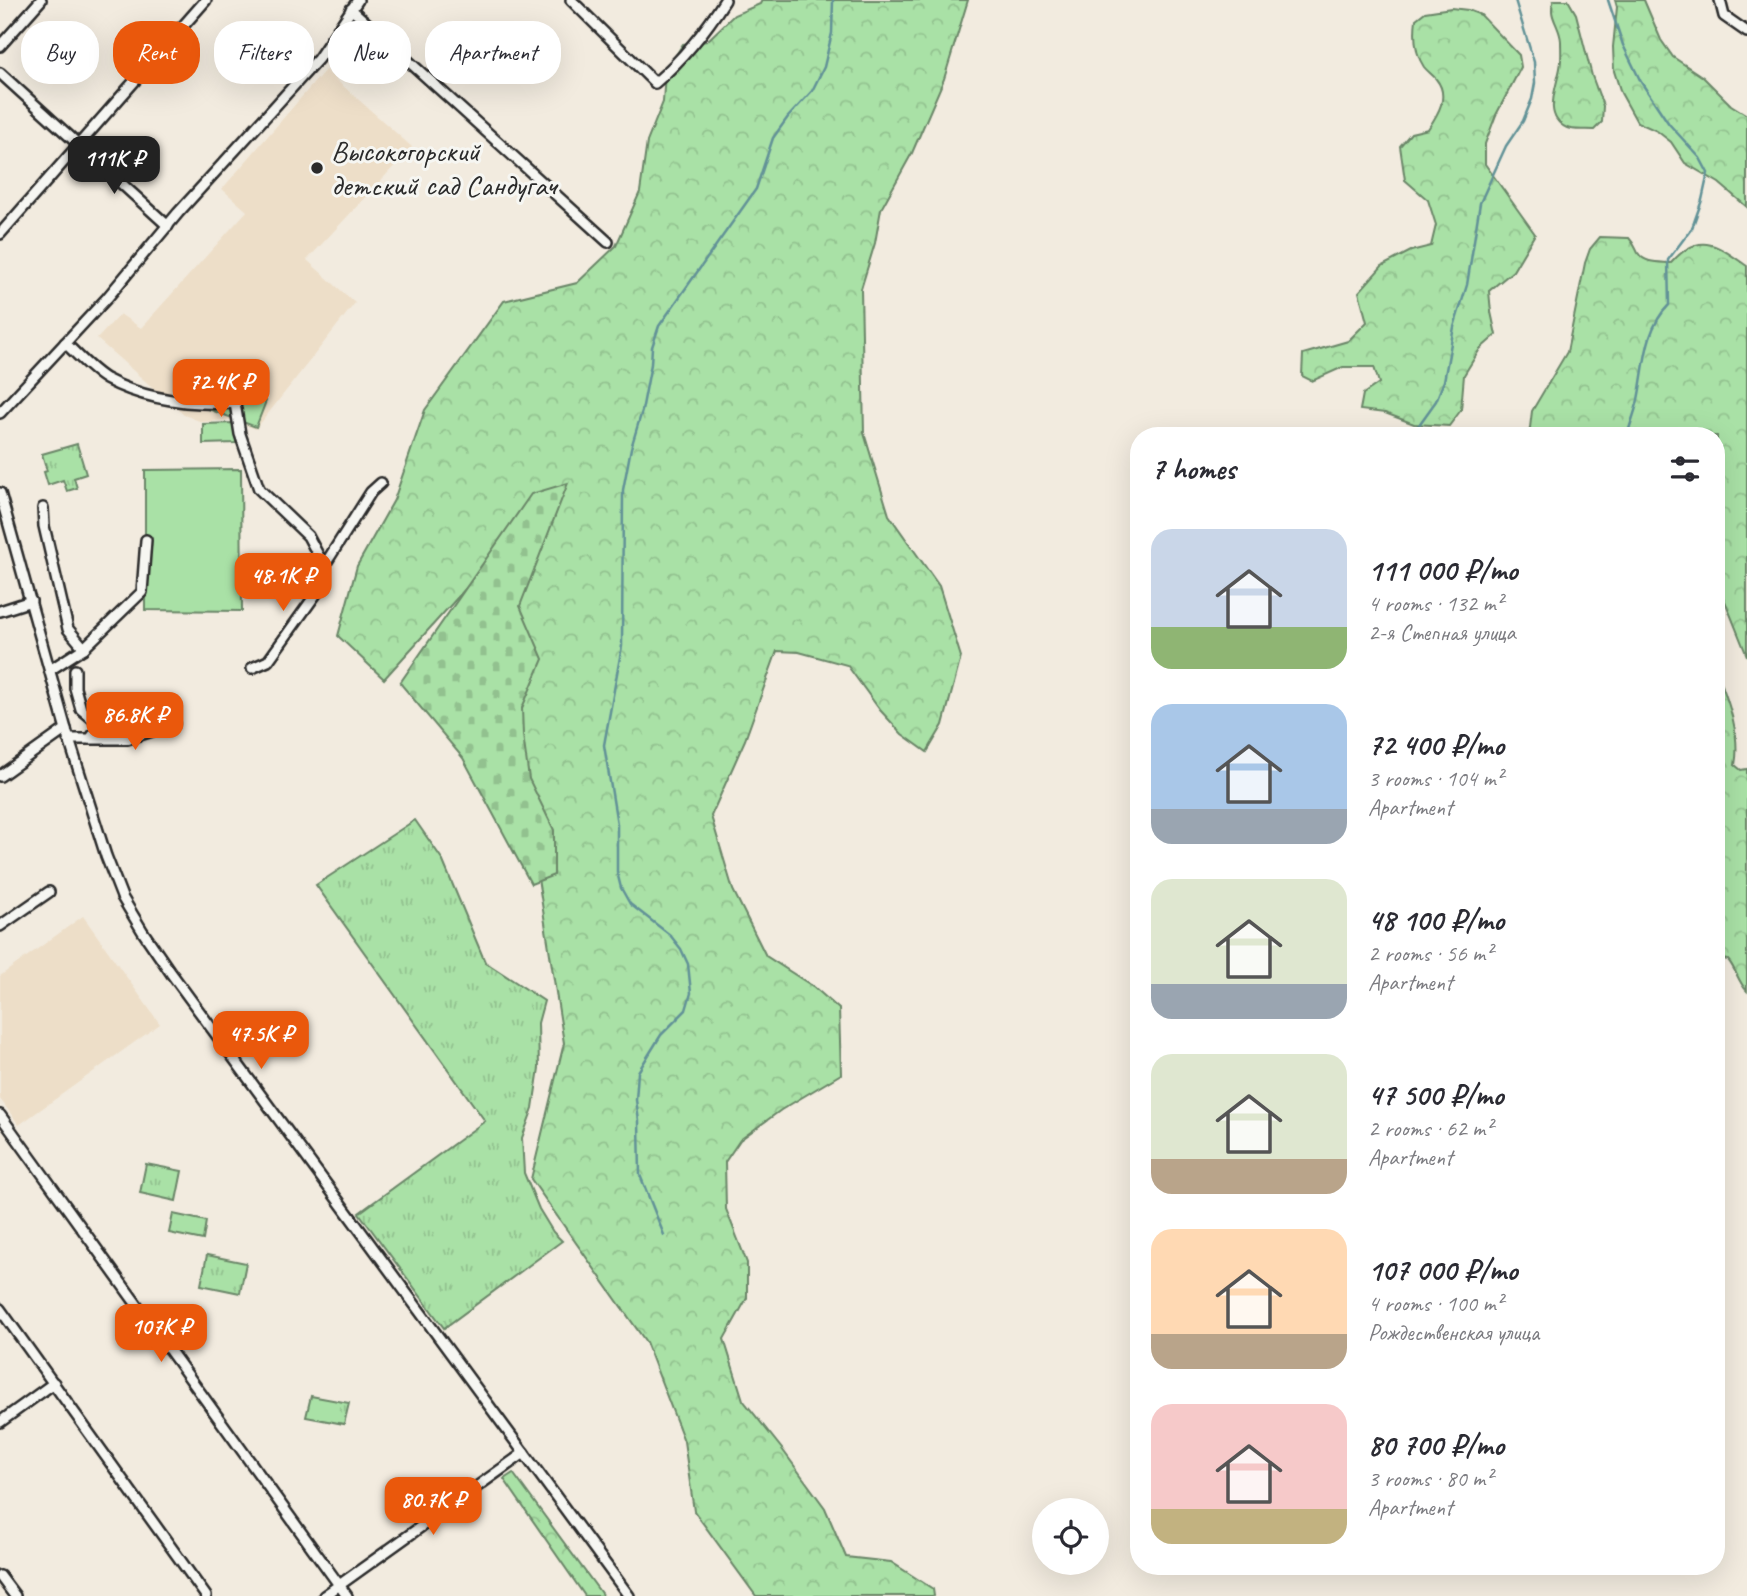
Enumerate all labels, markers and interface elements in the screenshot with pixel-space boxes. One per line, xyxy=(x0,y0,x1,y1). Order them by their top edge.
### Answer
chip: Buy xyxy=(21,21,99,84)
chip: Rent xyxy=(113,21,200,84)
chip: Filters xyxy=(214,21,314,84)
chip: New xyxy=(328,21,411,84)
chip: Apartment xyxy=(425,21,561,84)
place label: Высокогорский детский сад Сандугач xyxy=(331,132,559,204)
pin: 111K ₽ xyxy=(57,136,171,196)
text: 111K ₽ xyxy=(84,144,144,173)
marker: Высокогорский детский сад Сандугач xyxy=(309,160,325,176)
pin: 72.4K ₽ xyxy=(156,360,286,419)
text: 72.4K ₽ xyxy=(189,367,253,396)
text: 7 homes xyxy=(1151,450,1236,488)
icon: filters xyxy=(1666,450,1704,488)
text: 111 000 ₽/mo xyxy=(1368,551,1517,589)
pin: 48.1K ₽ xyxy=(218,554,348,613)
icon: home xyxy=(1207,557,1291,641)
text: 48.1K ₽ xyxy=(251,561,315,590)
text: 4 rooms · 132 m² xyxy=(1368,589,1503,618)
text: 2-я Степная улица xyxy=(1368,618,1515,647)
pin: 86.8K ₽ xyxy=(70,692,200,752)
text: 86.8K ₽ xyxy=(102,700,168,729)
text: 72 400 ₽/mo xyxy=(1368,726,1504,764)
icon: home xyxy=(1207,732,1291,816)
text: 3 rooms · 104 m² xyxy=(1368,764,1503,793)
text: Apartment xyxy=(1368,793,1453,822)
text: 48 100 ₽/mo xyxy=(1368,901,1504,939)
icon: home xyxy=(1207,907,1291,991)
text: 2 rooms · 56 m² xyxy=(1368,939,1492,968)
text: Apartment xyxy=(1368,968,1453,997)
pin: 47.5K ₽ xyxy=(196,1012,326,1071)
text: 47.5K ₽ xyxy=(229,1019,293,1048)
text: 47 500 ₽/mo xyxy=(1368,1076,1503,1114)
icon: home xyxy=(1207,1082,1291,1166)
text: 2 rooms · 62 m² xyxy=(1368,1114,1492,1143)
text: Apartment xyxy=(1368,1143,1453,1172)
text: 107 000 ₽/mo xyxy=(1368,1251,1517,1289)
icon: home xyxy=(1207,1257,1291,1341)
text: 4 rooms · 100 m² xyxy=(1368,1289,1503,1318)
pin: 107K ₽ xyxy=(104,1304,218,1364)
text: 107K ₽ xyxy=(131,1312,191,1341)
text: Рождественская улица xyxy=(1368,1318,1539,1347)
text: 80 700 ₽/mo xyxy=(1368,1426,1504,1464)
icon: home xyxy=(1207,1432,1291,1516)
text: 3 rooms · 80 m² xyxy=(1368,1464,1492,1493)
pin: 80.7K ₽ xyxy=(368,1478,498,1537)
text: 80.7K ₽ xyxy=(401,1485,465,1514)
text: Apartment xyxy=(1368,1493,1453,1522)
map controls xyxy=(1032,1498,1109,1575)
button: locate xyxy=(1032,1498,1109,1575)

